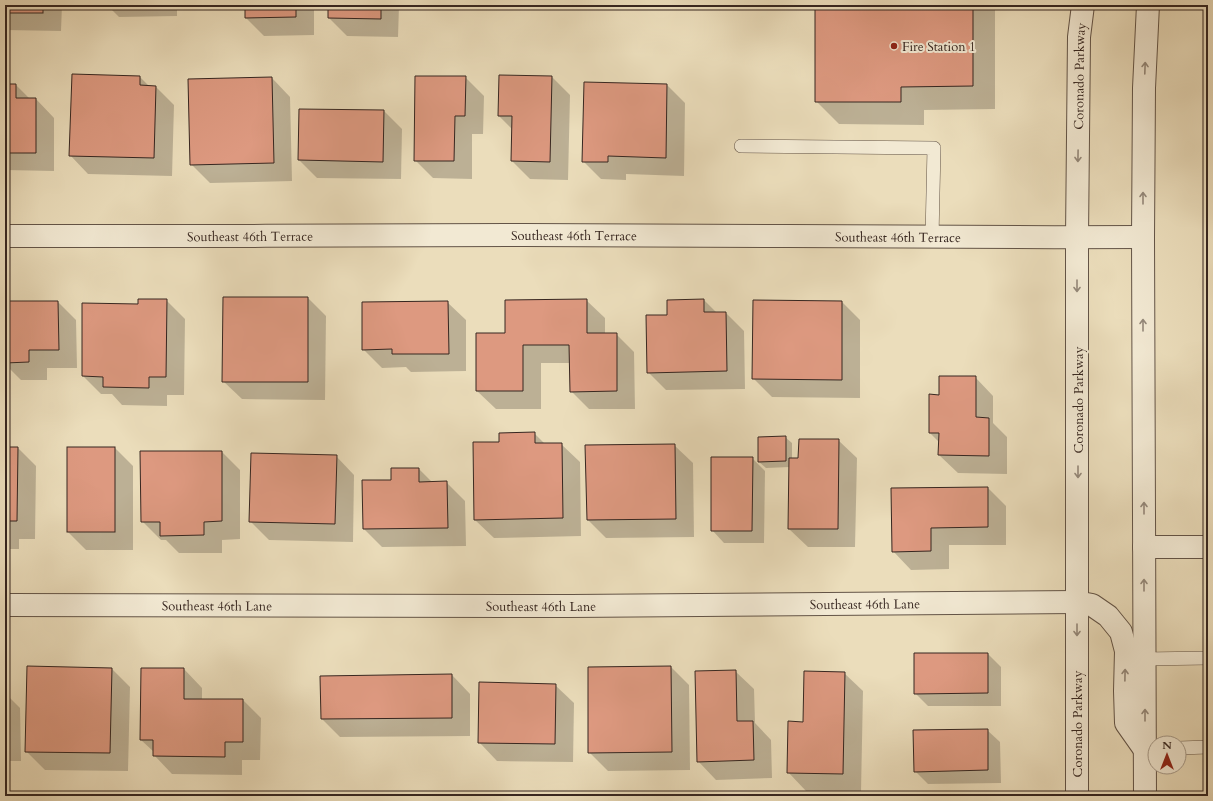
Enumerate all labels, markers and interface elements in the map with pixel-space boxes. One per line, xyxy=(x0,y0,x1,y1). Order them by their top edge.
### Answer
street label: Coronado Parkway xyxy=(1070,21,1091,130)
place label: Fire Station 1 xyxy=(902,38,976,56)
marker: Fire Station 1 xyxy=(889,41,899,51)
one-way arrow xyxy=(1141,62,1149,75)
one-way arrow xyxy=(1074,149,1082,162)
one-way arrow xyxy=(1139,192,1147,205)
street label: Southeast 46th Terrace xyxy=(511,227,637,245)
street label: Southeast 46th Terrace xyxy=(187,228,313,246)
street label: Southeast 46th Terrace xyxy=(835,228,961,247)
one-way arrow xyxy=(1073,279,1081,292)
one-way arrow xyxy=(1139,319,1147,332)
street label: Coronado Parkway xyxy=(1070,346,1088,454)
one-way arrow xyxy=(1074,465,1082,478)
one-way arrow xyxy=(1140,502,1148,515)
one-way arrow xyxy=(1140,579,1148,592)
street label: Southeast 46th Lane xyxy=(810,595,920,614)
street label: Southeast 46th Lane xyxy=(162,597,272,615)
street label: Southeast 46th Lane xyxy=(486,598,596,616)
one-way arrow xyxy=(1073,623,1081,636)
one-way arrow xyxy=(1121,669,1129,682)
street label: Coronado Parkway xyxy=(1069,670,1087,778)
one-way arrow xyxy=(1141,709,1149,722)
north arrow xyxy=(1147,735,1187,775)
text: N xyxy=(1162,738,1172,753)

